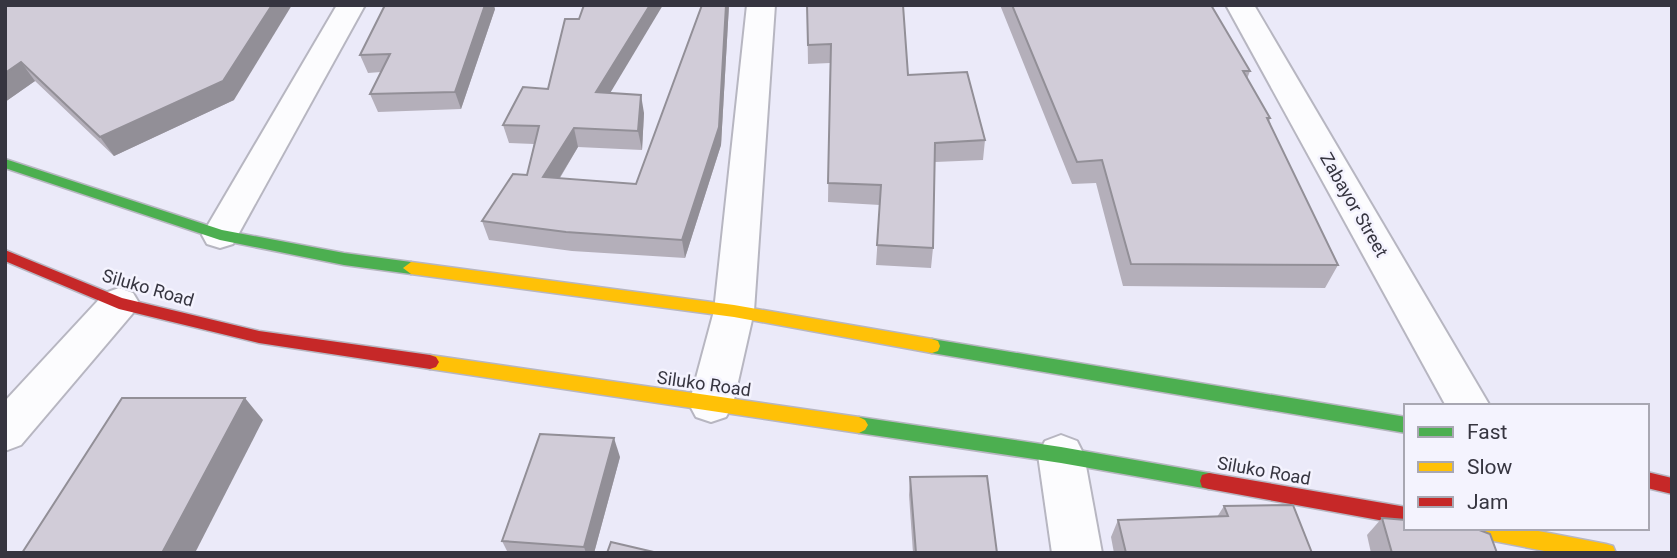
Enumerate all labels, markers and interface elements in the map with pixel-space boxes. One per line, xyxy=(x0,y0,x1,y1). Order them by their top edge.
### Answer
street label: Zabayor Street xyxy=(1316,149,1393,261)
street label: Siluko Road xyxy=(100,264,196,311)
street label: Siluko Road xyxy=(656,367,752,400)
legend xyxy=(1404,404,1649,530)
text: Fast xyxy=(1467,420,1508,444)
street label: Siluko Road xyxy=(1216,452,1312,489)
text: Slow xyxy=(1467,455,1513,479)
text: Jam xyxy=(1467,490,1508,514)

